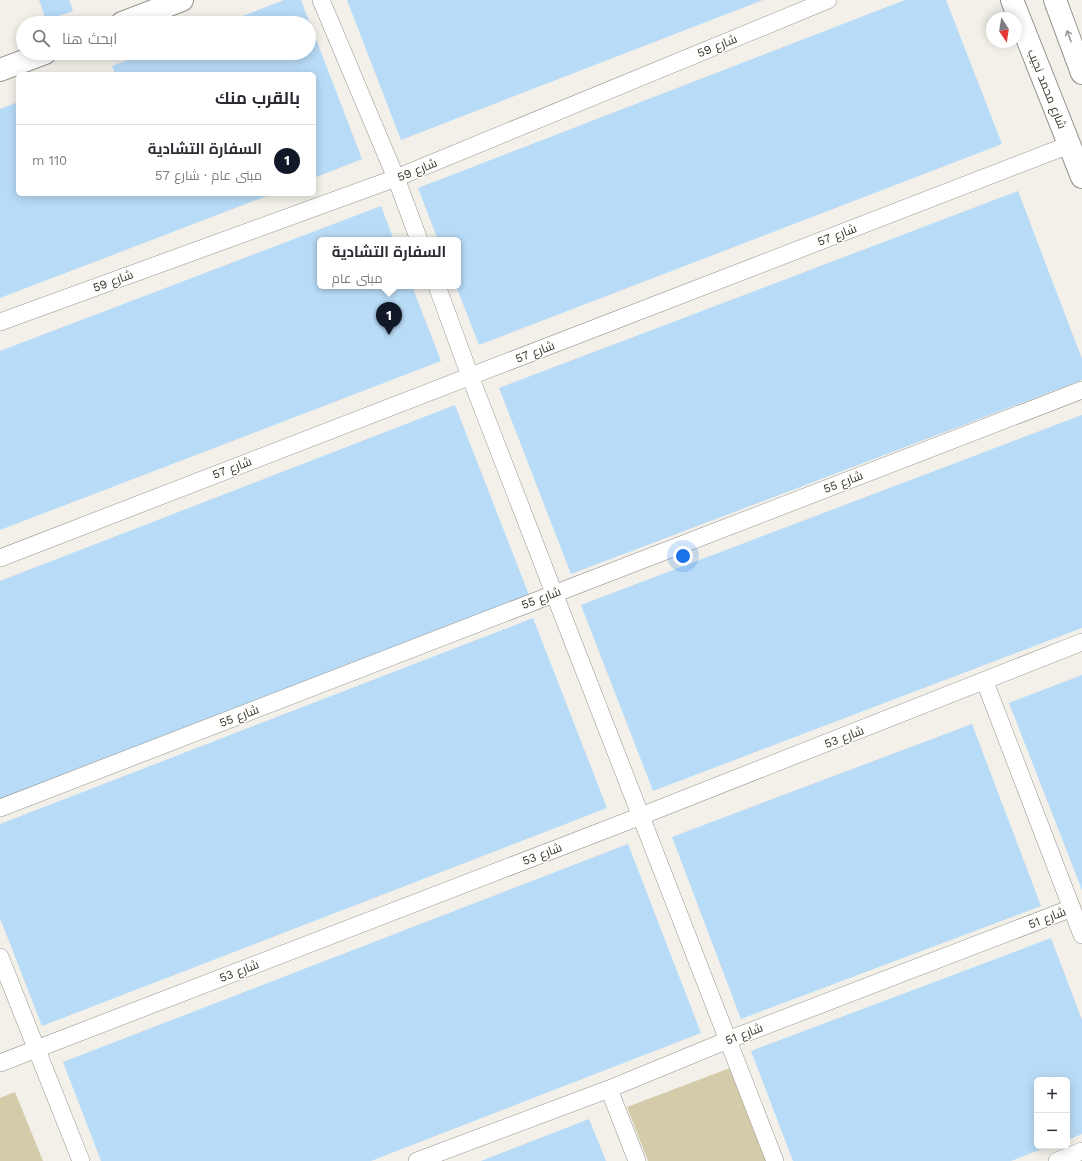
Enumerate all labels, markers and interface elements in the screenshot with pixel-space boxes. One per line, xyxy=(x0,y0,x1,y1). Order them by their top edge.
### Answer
north arrow xyxy=(986,12,1022,48)
search box xyxy=(16,16,316,60)
icon: search xyxy=(30,27,52,49)
text: ابحث هنا xyxy=(62,30,117,48)
one-way arrow xyxy=(1064,31,1072,43)
street label: شارع 59 xyxy=(695,32,739,61)
street label: شارع محمد نجيب xyxy=(1024,47,1069,131)
text: بالقرب منك xyxy=(215,88,300,108)
text: السفارة التشادية xyxy=(148,140,262,158)
text: 110 m xyxy=(32,153,67,168)
text: 1 xyxy=(284,153,290,168)
street label: شارع 59 xyxy=(395,156,439,185)
text: مبنى عام · شارع 57 xyxy=(155,168,262,183)
street label: شارع 57 xyxy=(815,221,859,250)
popup xyxy=(317,237,461,289)
text: السفارة التشادية xyxy=(332,243,446,261)
street label: شارع 59 xyxy=(91,267,135,296)
text: مبنى عام xyxy=(332,271,383,286)
pin: 1 xyxy=(376,302,402,335)
street label: شارع 57 xyxy=(513,338,557,367)
street label: شارع 57 xyxy=(210,454,254,483)
street label: شارع 55 xyxy=(821,468,865,497)
your location xyxy=(673,546,693,566)
street label: شارع 55 xyxy=(519,584,563,613)
street label: شارع 55 xyxy=(217,702,261,731)
street label: شارع 53 xyxy=(822,723,866,752)
street label: شارع 53 xyxy=(520,840,564,869)
street label: شارع 51 xyxy=(1026,904,1068,932)
street label: شارع 53 xyxy=(217,957,261,986)
street label: شارع 51 xyxy=(723,1020,765,1048)
map controls xyxy=(1034,1077,1070,1149)
button: + xyxy=(1034,1077,1070,1113)
button: − xyxy=(1034,1113,1070,1149)

